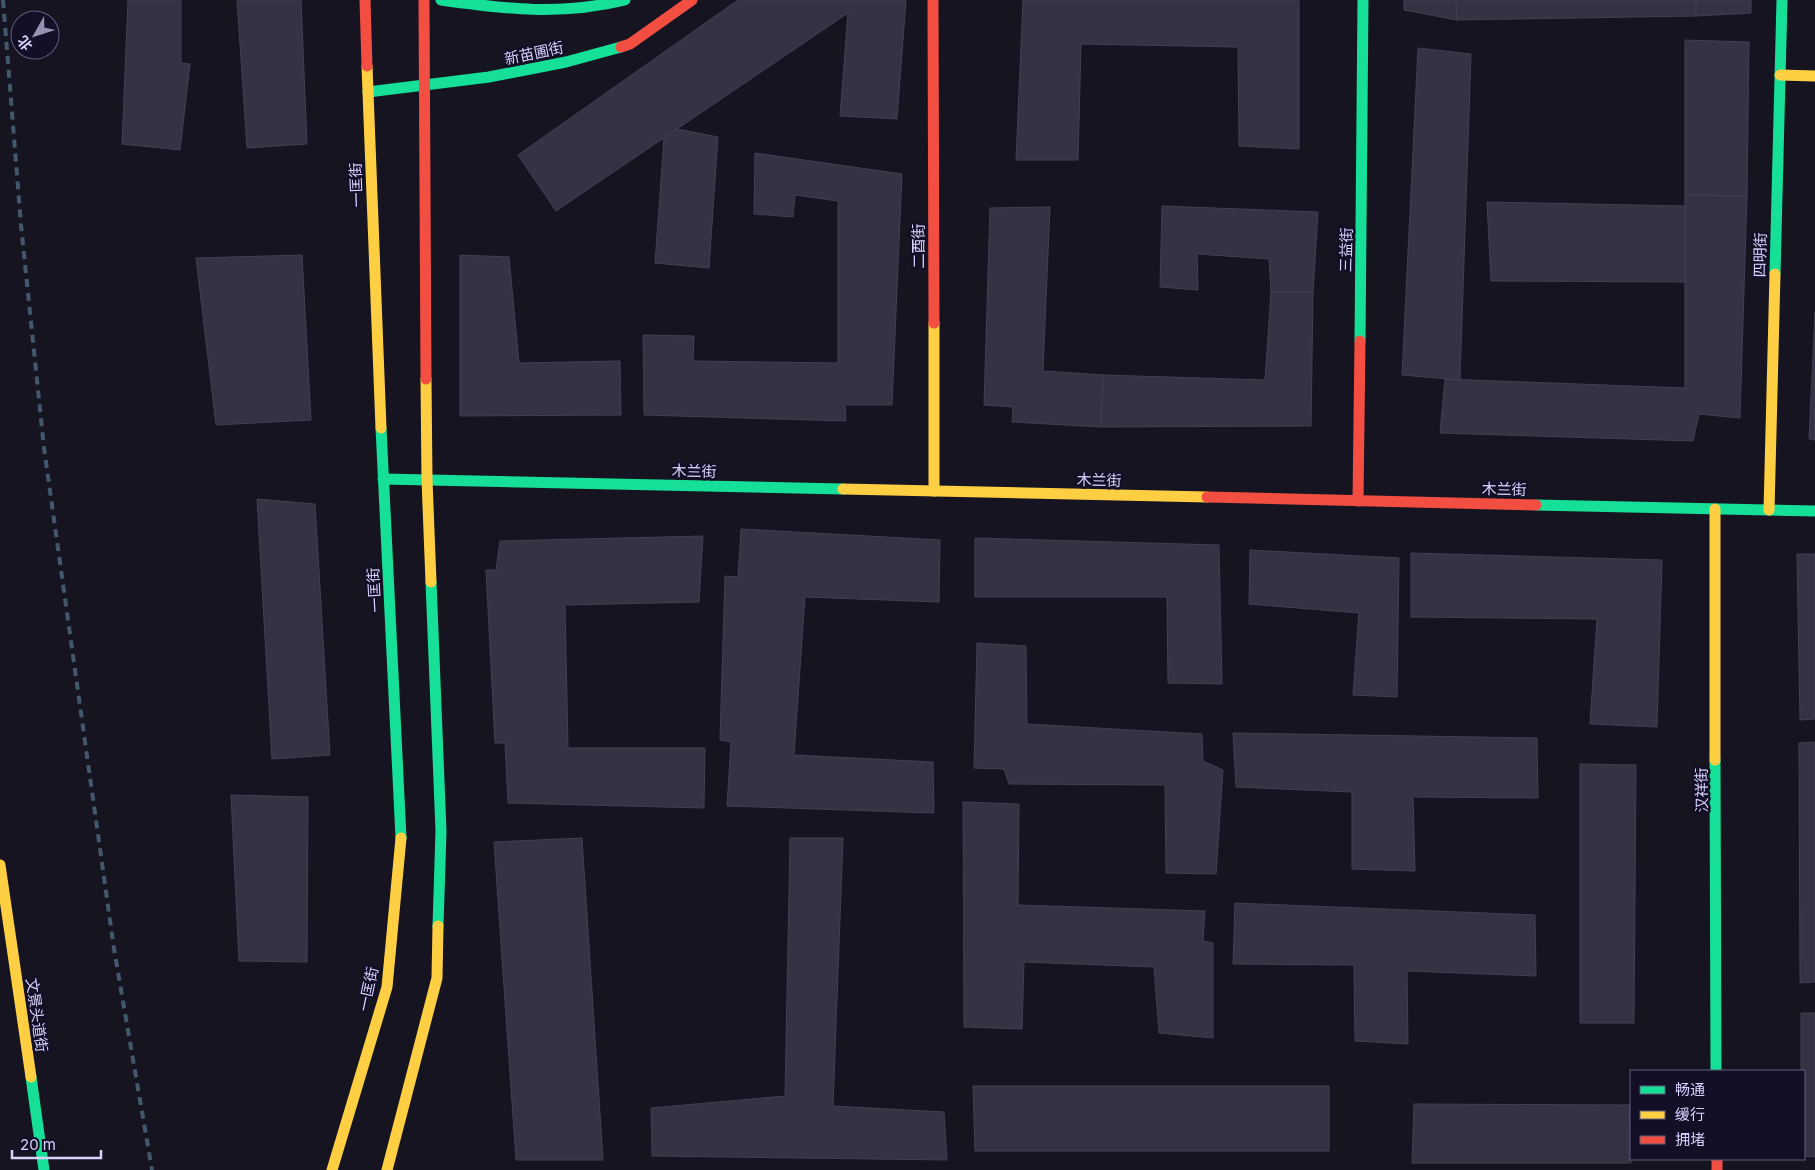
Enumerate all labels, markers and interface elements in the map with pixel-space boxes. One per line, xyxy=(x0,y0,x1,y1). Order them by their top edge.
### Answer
north arrow xyxy=(10,10,60,60)
text: 北 xyxy=(13,33,36,54)
street label: 新苗圃街 xyxy=(503,37,565,69)
street label: 一匡街 xyxy=(346,162,366,208)
street label: 二酉街 xyxy=(909,223,928,269)
street label: 三益街 xyxy=(1336,227,1356,273)
street label: 四明街 xyxy=(1750,232,1770,278)
street label: 木兰街 xyxy=(671,461,717,481)
street label: 木兰街 xyxy=(1076,470,1122,490)
street label: 木兰街 xyxy=(1481,479,1527,499)
street label: 一匡街 xyxy=(363,567,385,613)
street label: 汉祥街 xyxy=(1692,767,1711,813)
street label: 一匡街 xyxy=(354,965,382,1013)
street label: 文景头道街 xyxy=(22,977,52,1053)
legend xyxy=(1630,1070,1805,1160)
text: 畅通 xyxy=(1675,1080,1705,1099)
text: 缓行 xyxy=(1675,1105,1705,1124)
scale bar xyxy=(12,1128,101,1160)
text: 拥堵 xyxy=(1675,1130,1705,1149)
text: 20 m xyxy=(20,1135,56,1154)

